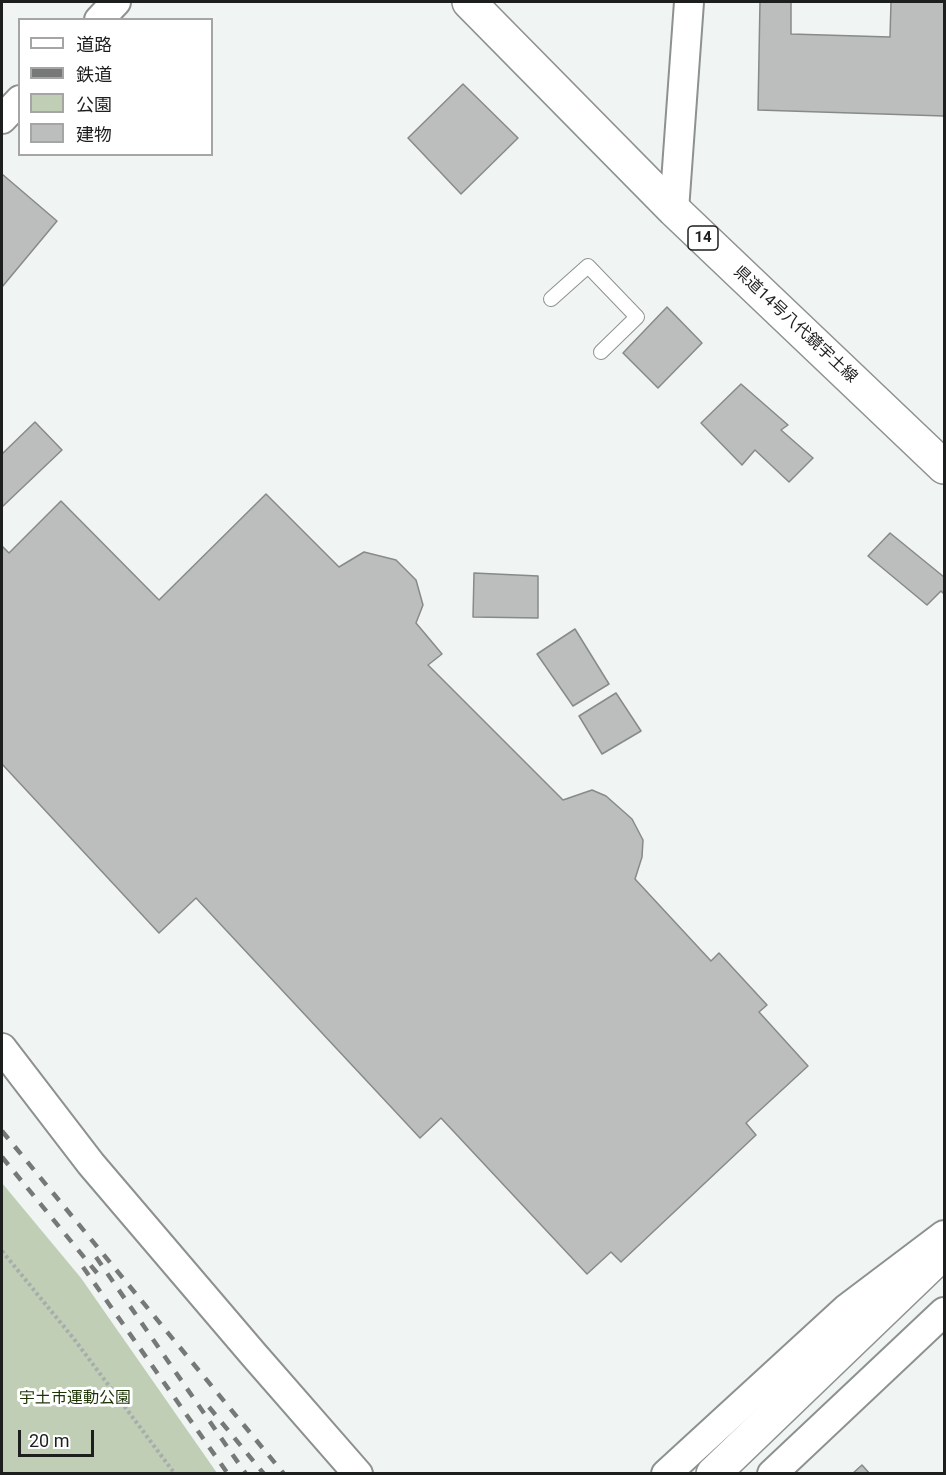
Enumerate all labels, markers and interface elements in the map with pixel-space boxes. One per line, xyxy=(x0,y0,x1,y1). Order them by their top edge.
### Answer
legend xyxy=(18,18,213,156)
text: 道路 xyxy=(76,34,112,55)
text: 鉄道 xyxy=(76,64,112,85)
text: 公園 xyxy=(76,94,112,115)
text: 建物 xyxy=(76,124,112,145)
road number: 14 xyxy=(688,226,718,250)
street label: 県道14号八代鏡宇土線 xyxy=(729,263,861,387)
park label: 宇土市運動公園 xyxy=(19,1389,131,1409)
scale bar xyxy=(21,1418,98,1456)
text: 20 m xyxy=(29,1430,69,1451)

